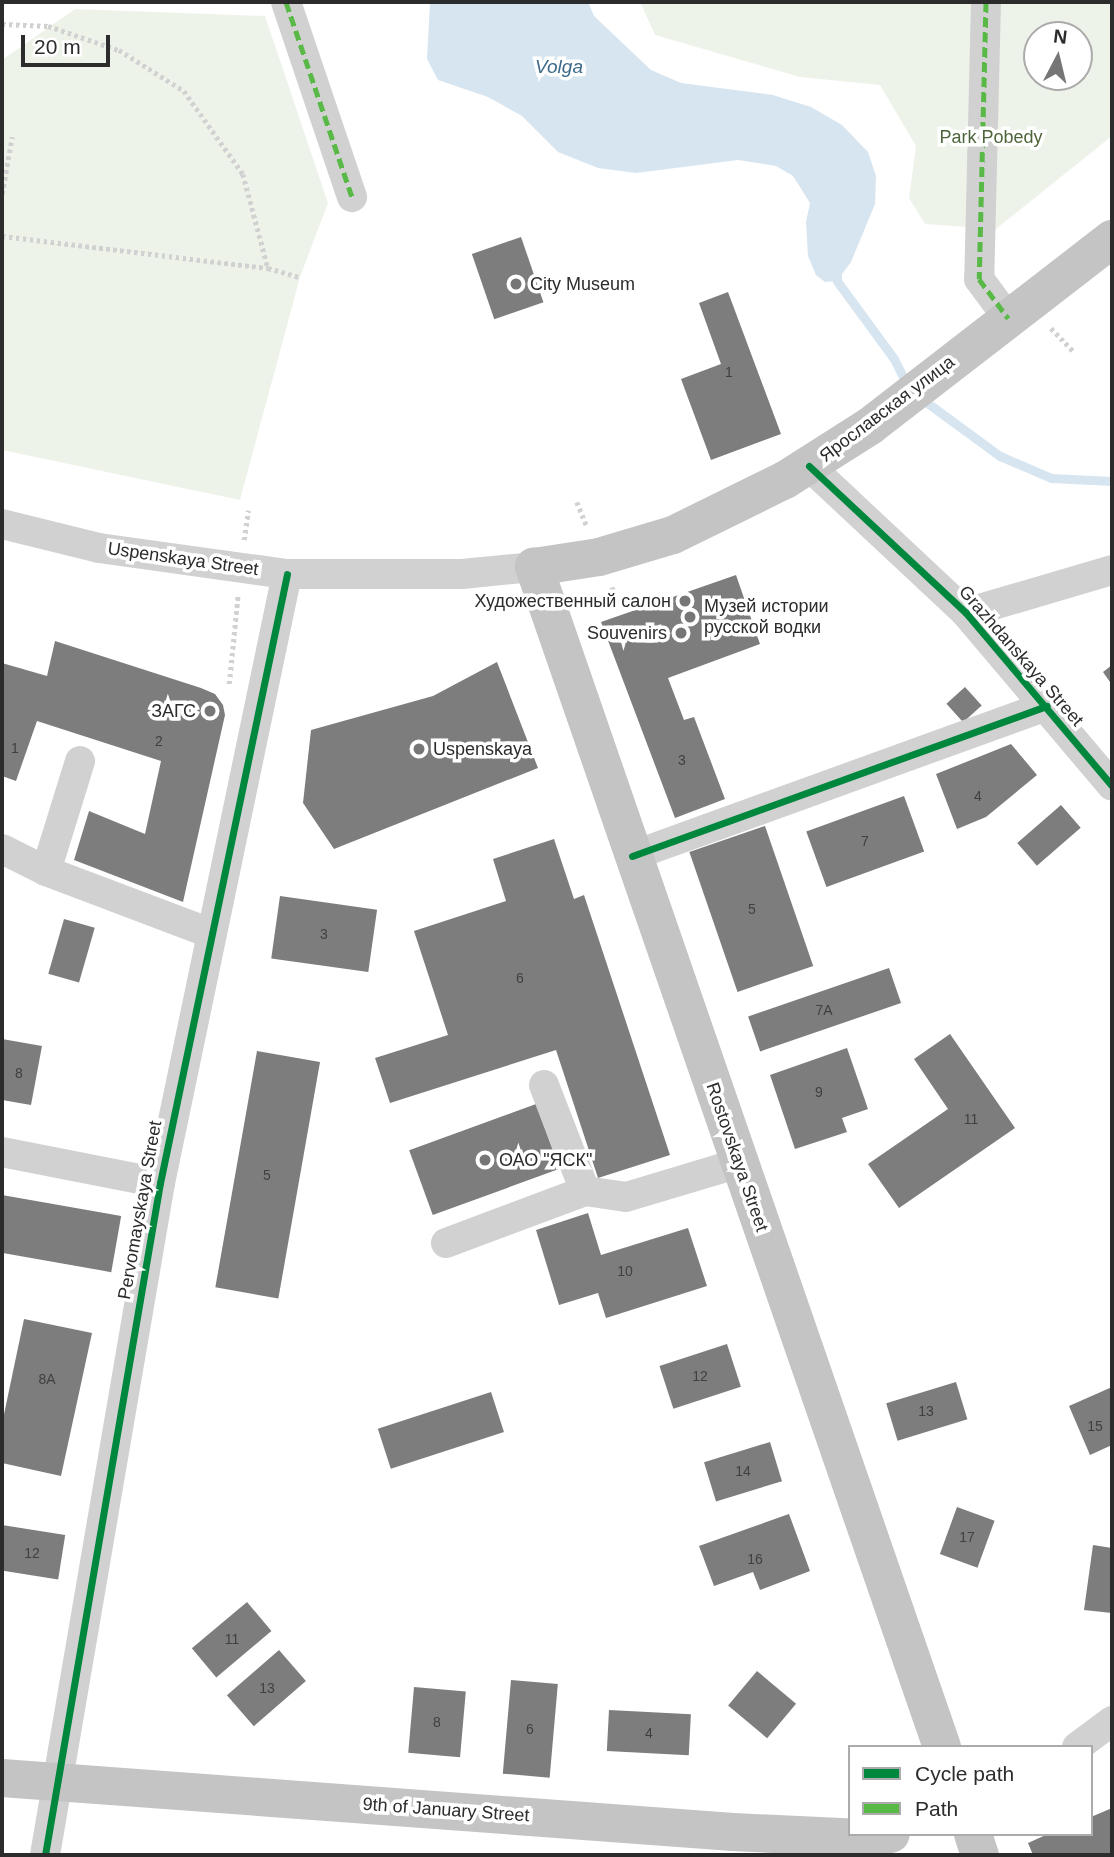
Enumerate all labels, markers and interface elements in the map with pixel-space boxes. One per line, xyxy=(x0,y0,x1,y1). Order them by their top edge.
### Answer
scale bar xyxy=(24,21,114,65)
north arrow xyxy=(1023,21,1093,91)
text: N xyxy=(1052,25,1068,48)
text: 20 m xyxy=(34,35,81,58)
water label: Volga xyxy=(535,56,583,78)
park label: Park Pobedy xyxy=(939,126,1043,148)
place label: City Museum xyxy=(530,273,635,295)
marker: City Museum xyxy=(508,276,524,292)
street label: Ярославская улица xyxy=(815,351,959,467)
house number: 1 xyxy=(725,364,733,380)
street label: Uspenskaya Street xyxy=(106,538,260,580)
street label: Grazhdanskaya Street xyxy=(954,581,1088,731)
place label: Художественный салон xyxy=(474,590,671,612)
marker: Художественный салон xyxy=(677,593,693,609)
place label: Музей истории русской водки xyxy=(704,596,829,638)
marker: Музей истории русской водки xyxy=(682,609,698,625)
place label: Souvenirs xyxy=(587,622,667,644)
marker: Souvenirs xyxy=(673,625,689,641)
place label: ЗАГС xyxy=(151,700,196,722)
marker: ЗАГС xyxy=(202,703,218,719)
house number: 2 xyxy=(155,733,163,749)
place label: Uspenskaya xyxy=(433,738,532,760)
house number: 1 xyxy=(11,740,19,756)
marker: Uspenskaya xyxy=(411,741,427,757)
house number: 3 xyxy=(678,752,686,768)
house number: 4 xyxy=(974,788,982,804)
house number: 7 xyxy=(861,833,869,849)
house number: 5 xyxy=(748,901,756,917)
house number: 3 xyxy=(320,926,328,942)
house number: 6 xyxy=(516,970,524,986)
house number: 7А xyxy=(815,1002,833,1018)
house number: 8 xyxy=(15,1065,23,1081)
street label: Rostovskaya Street xyxy=(701,1080,773,1234)
house number: 9 xyxy=(815,1084,823,1100)
house number: 11 xyxy=(964,1111,978,1127)
street label: Pervomayskaya Street xyxy=(114,1119,166,1301)
place label: ОАО "ЯСК" xyxy=(499,1149,592,1171)
marker: ОАО "ЯСК" xyxy=(477,1152,493,1168)
house number: 5 xyxy=(263,1167,271,1183)
house number: 10 xyxy=(617,1263,633,1279)
house number: 12 xyxy=(692,1368,708,1384)
house number: 8А xyxy=(38,1371,56,1387)
house number: 13 xyxy=(918,1403,934,1419)
house number: 15 xyxy=(1087,1418,1103,1434)
house number: 14 xyxy=(735,1463,751,1479)
house number: 17 xyxy=(959,1529,975,1545)
house number: 12 xyxy=(24,1545,40,1561)
house number: 16 xyxy=(747,1551,763,1567)
house number: 11 xyxy=(225,1631,239,1647)
house number: 13 xyxy=(259,1680,275,1696)
house number: 8 xyxy=(433,1714,441,1730)
house number: 6 xyxy=(526,1721,534,1737)
house number: 4 xyxy=(645,1725,653,1741)
legend xyxy=(848,1745,1093,1836)
text: Cycle path xyxy=(915,1762,1014,1785)
street label: 9th of January Street xyxy=(362,1793,530,1827)
text: Path xyxy=(915,1797,958,1820)

